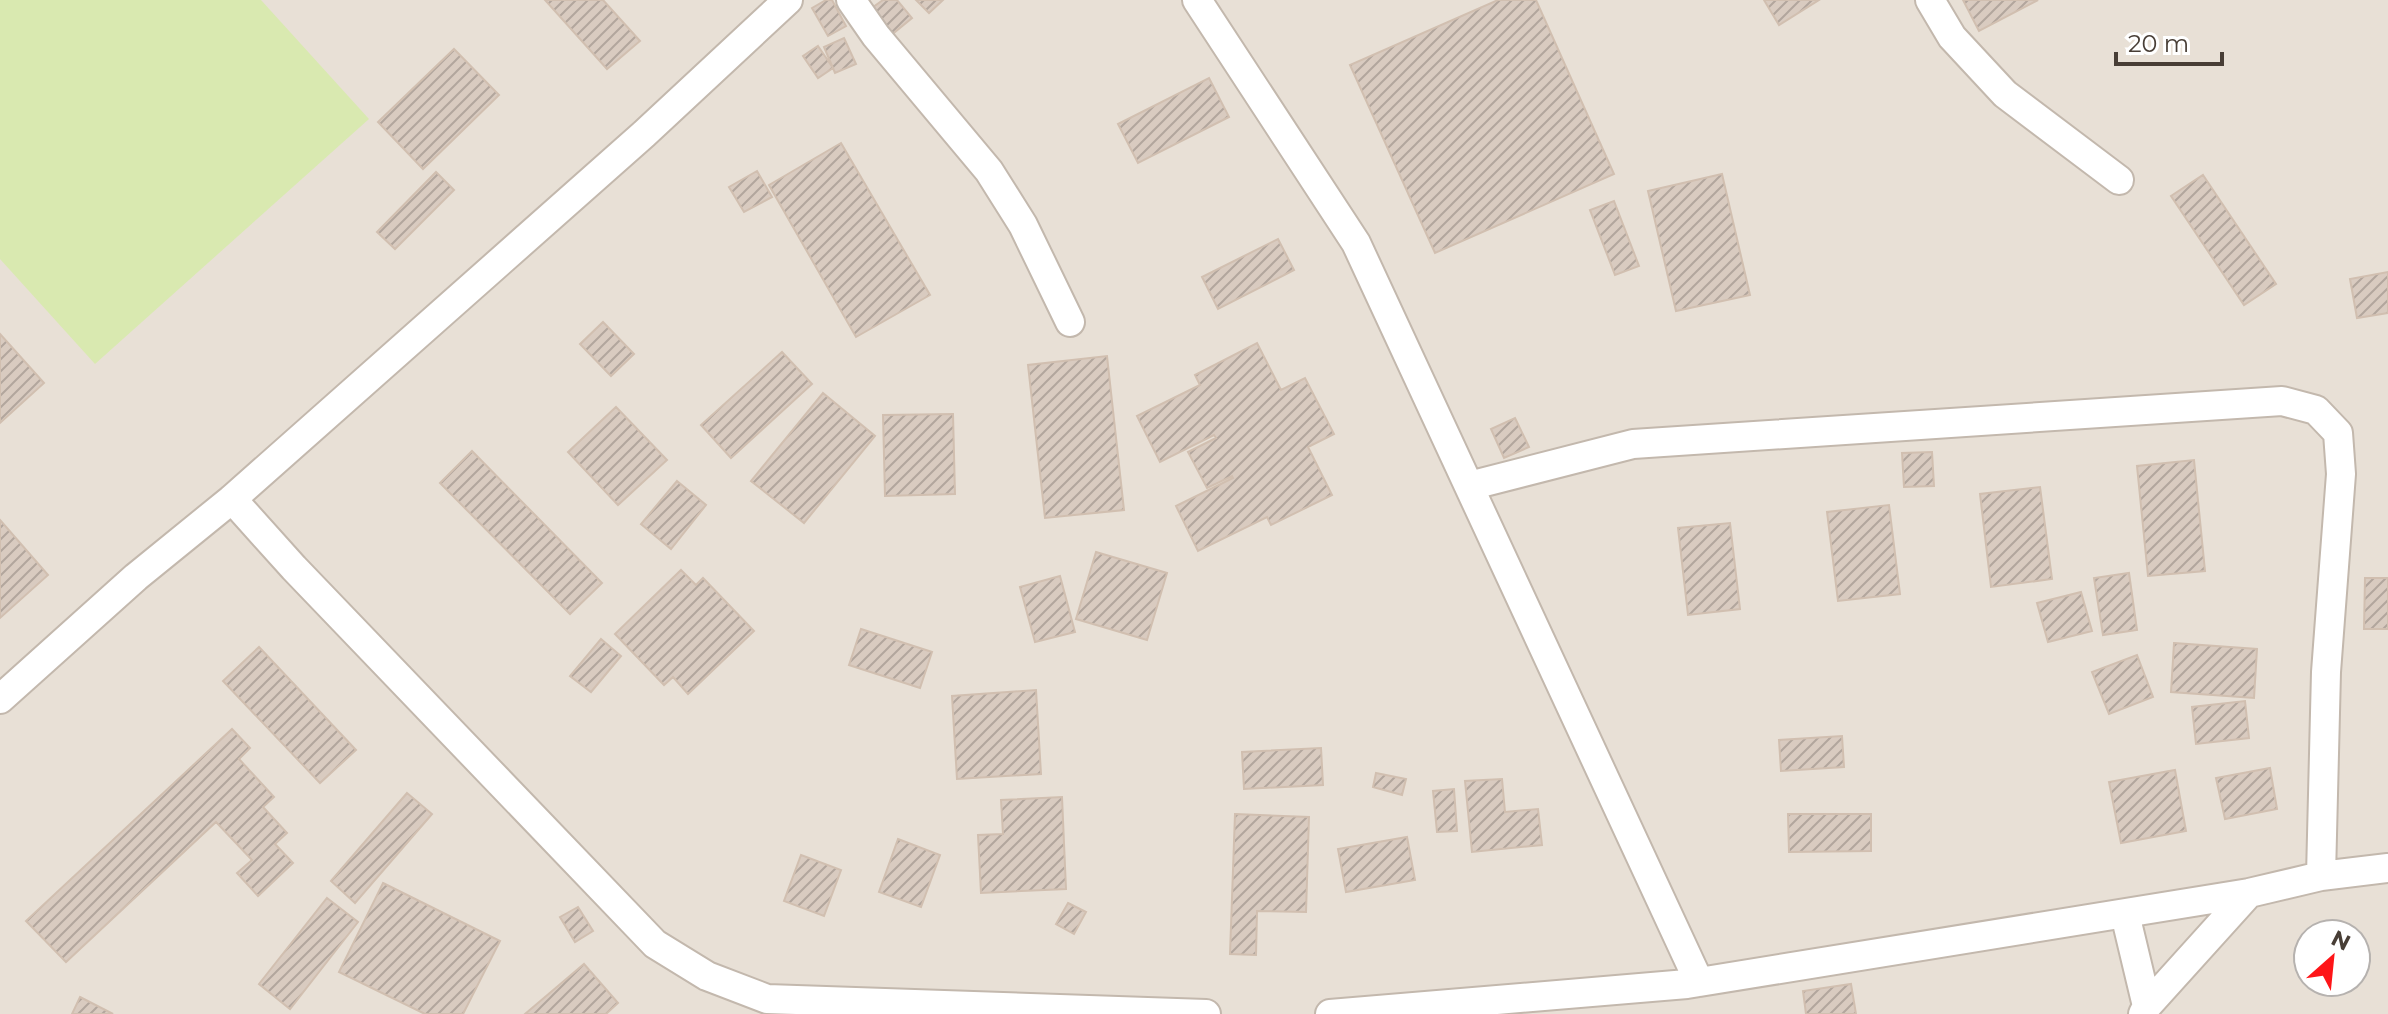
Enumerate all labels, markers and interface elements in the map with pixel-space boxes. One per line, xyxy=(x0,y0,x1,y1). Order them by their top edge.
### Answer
scale bar xyxy=(2116,16,2222,66)
text: 20 m xyxy=(2128,29,2189,58)
north arrow xyxy=(2292,918,2372,998)
text: N xyxy=(2327,925,2355,957)

